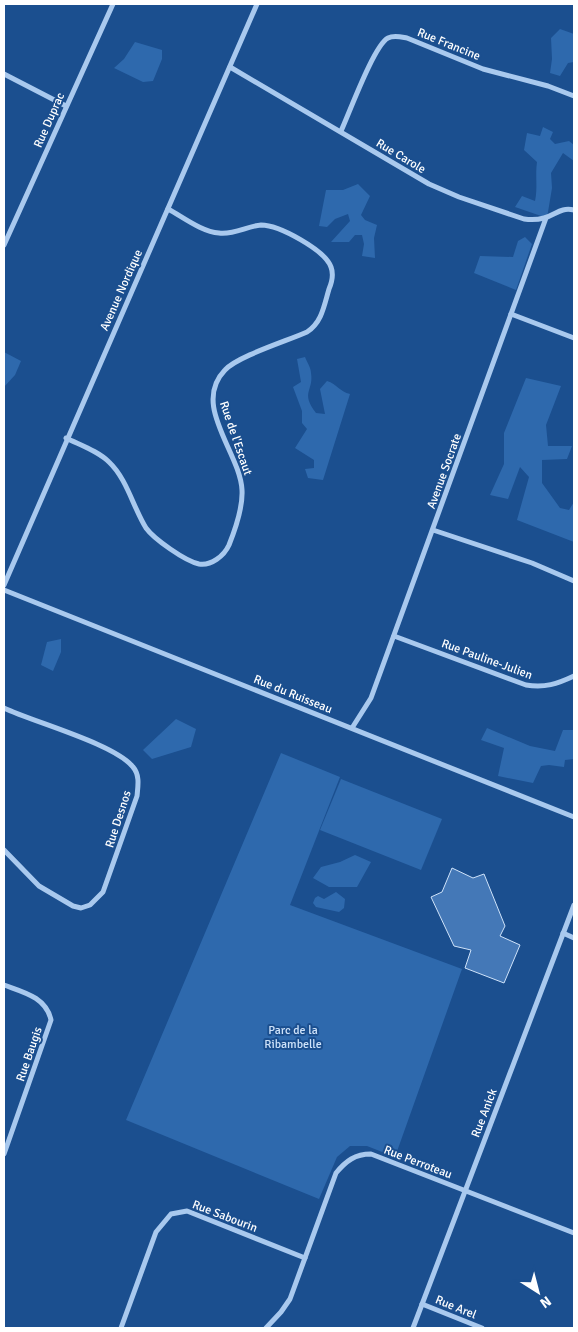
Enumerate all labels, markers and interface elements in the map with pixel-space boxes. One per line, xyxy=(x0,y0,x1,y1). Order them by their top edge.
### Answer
street label: Rue Francine xyxy=(415,25,483,64)
street label: Rue Duprac xyxy=(31,90,68,150)
street label: Rue Carole xyxy=(373,136,428,177)
street label: Avenue Nordique xyxy=(97,247,146,333)
street label: Rue de l'Escaut xyxy=(216,399,255,477)
street label: Avenue Socrate xyxy=(424,431,465,511)
street label: Rue Pauline-Julien xyxy=(439,636,534,683)
street label: Rue du Ruisseau xyxy=(251,672,334,717)
street label: Rue Desnos xyxy=(102,789,135,850)
park label: Parc de la Ribambelle xyxy=(264,1023,322,1052)
street label: Rue Baugis xyxy=(13,1025,46,1083)
street label: Rue Anick xyxy=(468,1087,501,1140)
street label: Rue Perroteau xyxy=(381,1143,454,1182)
street label: Rue Sabourin xyxy=(190,1197,259,1236)
north arrow xyxy=(513,1267,563,1317)
street label: Rue Arel xyxy=(433,1292,479,1323)
text: N xyxy=(536,1292,554,1312)

